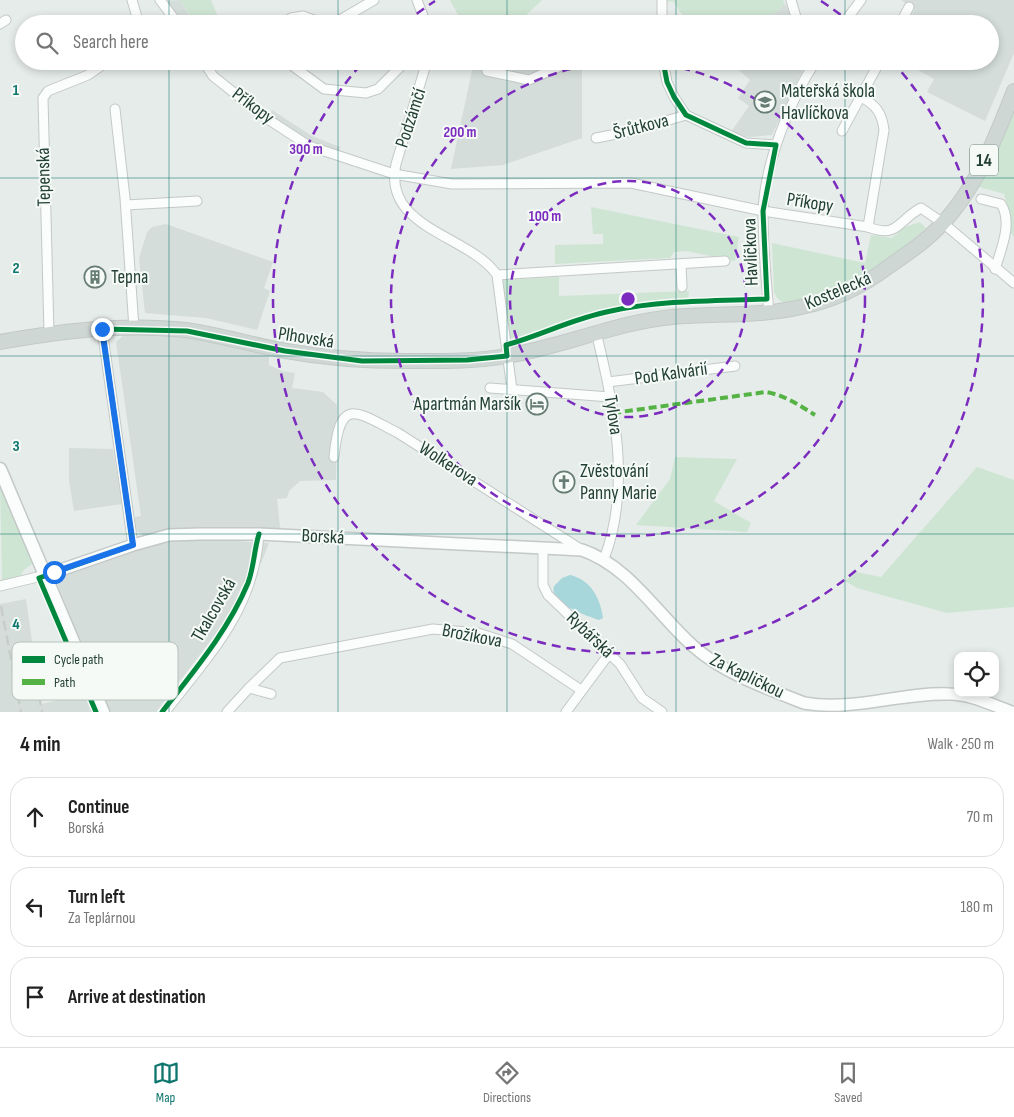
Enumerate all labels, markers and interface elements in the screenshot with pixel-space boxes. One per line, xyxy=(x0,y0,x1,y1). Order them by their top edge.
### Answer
search box xyxy=(15,15,999,70)
icon: search xyxy=(33,29,61,57)
text: Search here xyxy=(73,31,149,54)
place label: Mateřská škola Havlíčkova xyxy=(781,80,875,125)
text: 1 xyxy=(13,81,20,100)
street label: Příkopy xyxy=(227,83,279,130)
street label: Podzámčí xyxy=(391,85,432,151)
school or university icon: Mateřská škola Havlíčkova xyxy=(753,90,777,114)
street label: Šrůtkova xyxy=(611,109,671,145)
text: 200 m xyxy=(443,123,477,142)
text: 300 m xyxy=(289,140,323,159)
road number: 14 xyxy=(970,144,998,176)
street label: Tepenská xyxy=(32,147,56,207)
street label: Příkopy xyxy=(785,188,836,218)
text: 100 m xyxy=(529,207,561,226)
street label: Havlíčkova xyxy=(738,218,764,286)
text: 2 xyxy=(12,259,20,278)
building icon: Tepna xyxy=(83,265,107,289)
place label: Tepna xyxy=(111,266,148,289)
street label: Kostelecká xyxy=(801,267,875,315)
centre of rings xyxy=(619,290,637,308)
route end xyxy=(91,318,114,341)
street label: Plhovská xyxy=(276,322,336,354)
street label: Pod Kalvárií xyxy=(633,357,709,390)
hotel icon: Apartmán Maršík xyxy=(525,392,549,416)
place label: Apartmán Maršík xyxy=(413,393,522,416)
street label: Tylova xyxy=(599,393,627,437)
text: 3 xyxy=(12,437,20,456)
street label: Wolkerova xyxy=(414,437,482,491)
place label: Zvěstování Panny Marie xyxy=(580,460,657,505)
church icon: Zvěstování Panny Marie xyxy=(552,470,576,494)
street label: Borská xyxy=(301,524,345,550)
route start xyxy=(43,561,66,584)
street label: Tkalcovská xyxy=(187,574,241,646)
street label: Rybářská xyxy=(561,607,619,663)
text: 4 xyxy=(12,615,20,634)
street label: Brožíkova xyxy=(440,619,504,653)
legend xyxy=(12,642,178,700)
street label: Za Kapličkou xyxy=(706,648,788,704)
text: Cycle path xyxy=(54,651,104,668)
map controls xyxy=(954,652,999,697)
button: locate xyxy=(954,652,999,697)
text: Path xyxy=(54,674,75,691)
text: 4 min xyxy=(20,732,61,757)
text: Walk · 250 m xyxy=(928,735,994,754)
text: Continue xyxy=(68,796,129,819)
icon: ahead xyxy=(21,803,49,831)
text: 70 m xyxy=(967,808,993,827)
text: Borská xyxy=(68,819,104,838)
text: Turn left xyxy=(68,886,125,909)
icon: left xyxy=(21,893,49,921)
text: 180 m xyxy=(960,898,993,917)
text: Za Teplárnou xyxy=(68,909,136,928)
icon: arrive xyxy=(21,983,49,1011)
text: Arrive at destination xyxy=(68,986,206,1009)
tab: Map xyxy=(152,1059,180,1106)
tab: Directions xyxy=(483,1059,531,1106)
tab: Saved xyxy=(834,1059,862,1106)

